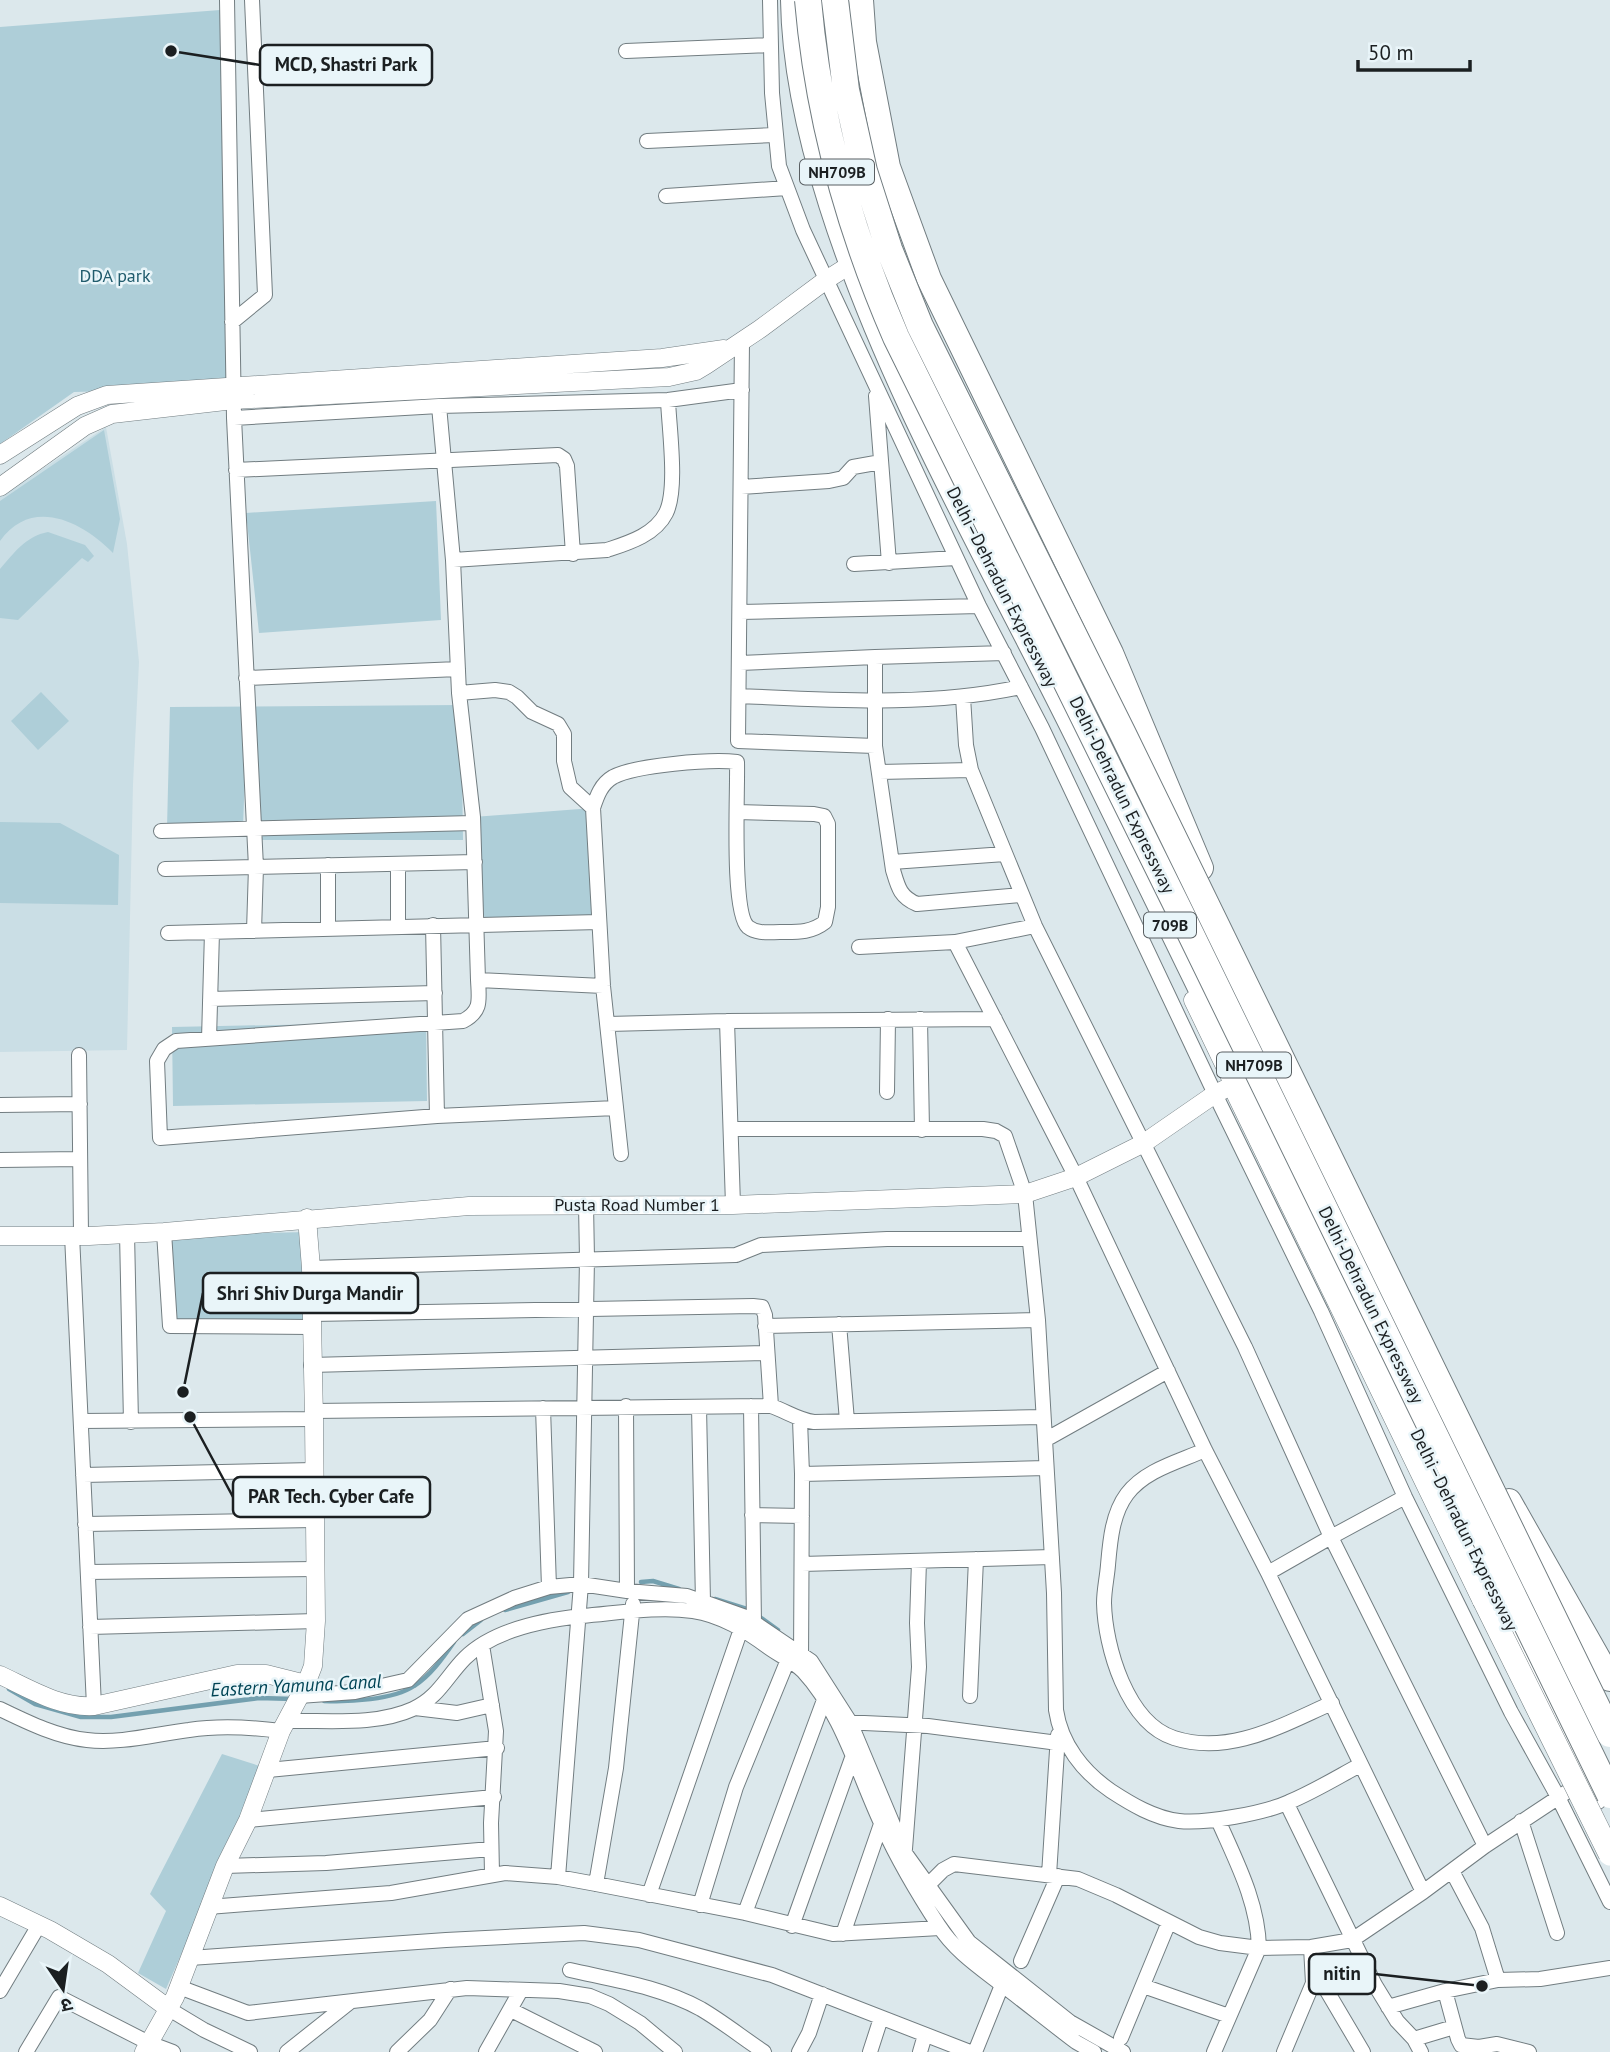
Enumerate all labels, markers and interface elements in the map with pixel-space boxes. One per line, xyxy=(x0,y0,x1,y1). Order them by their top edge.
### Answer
scale bar xyxy=(1358,28,1470,72)
text: 50 m xyxy=(1368,39,1414,66)
callout: MCD, Shastri Park xyxy=(260,45,432,85)
text: MCD, Shastri Park xyxy=(275,52,418,76)
road number: NH709B xyxy=(800,160,874,184)
park label: DDA park xyxy=(79,264,151,287)
street label: Delhi–Dehradun Expressway xyxy=(942,483,1063,692)
street label: Delhi-Dehradun Expressway xyxy=(1065,692,1181,898)
road number: 709B xyxy=(1144,912,1196,937)
road number: NH709B xyxy=(1217,1052,1291,1078)
street label: Pusta Road Number 1 xyxy=(554,1193,720,1216)
street label: Delhi-Dehradun Expressway xyxy=(1314,1202,1430,1408)
callout: Shri Shiv Durga Mandir xyxy=(203,1273,418,1313)
text: Shri Shiv Durga Mandir xyxy=(217,1281,403,1305)
street label: Delhi–Dehradun Expressway xyxy=(1405,1425,1524,1635)
callout: PAR Tech. Cyber Cafe xyxy=(233,1477,430,1517)
text: PAR Tech. Cyber Cafe xyxy=(248,1484,414,1508)
water label: Eastern Yamuna Canal xyxy=(210,1669,382,1701)
north arrow xyxy=(28,1954,98,2024)
callout: nitin xyxy=(1309,1954,1375,1994)
text: nitin xyxy=(1323,1961,1361,1985)
text: उ xyxy=(58,1993,75,2019)

